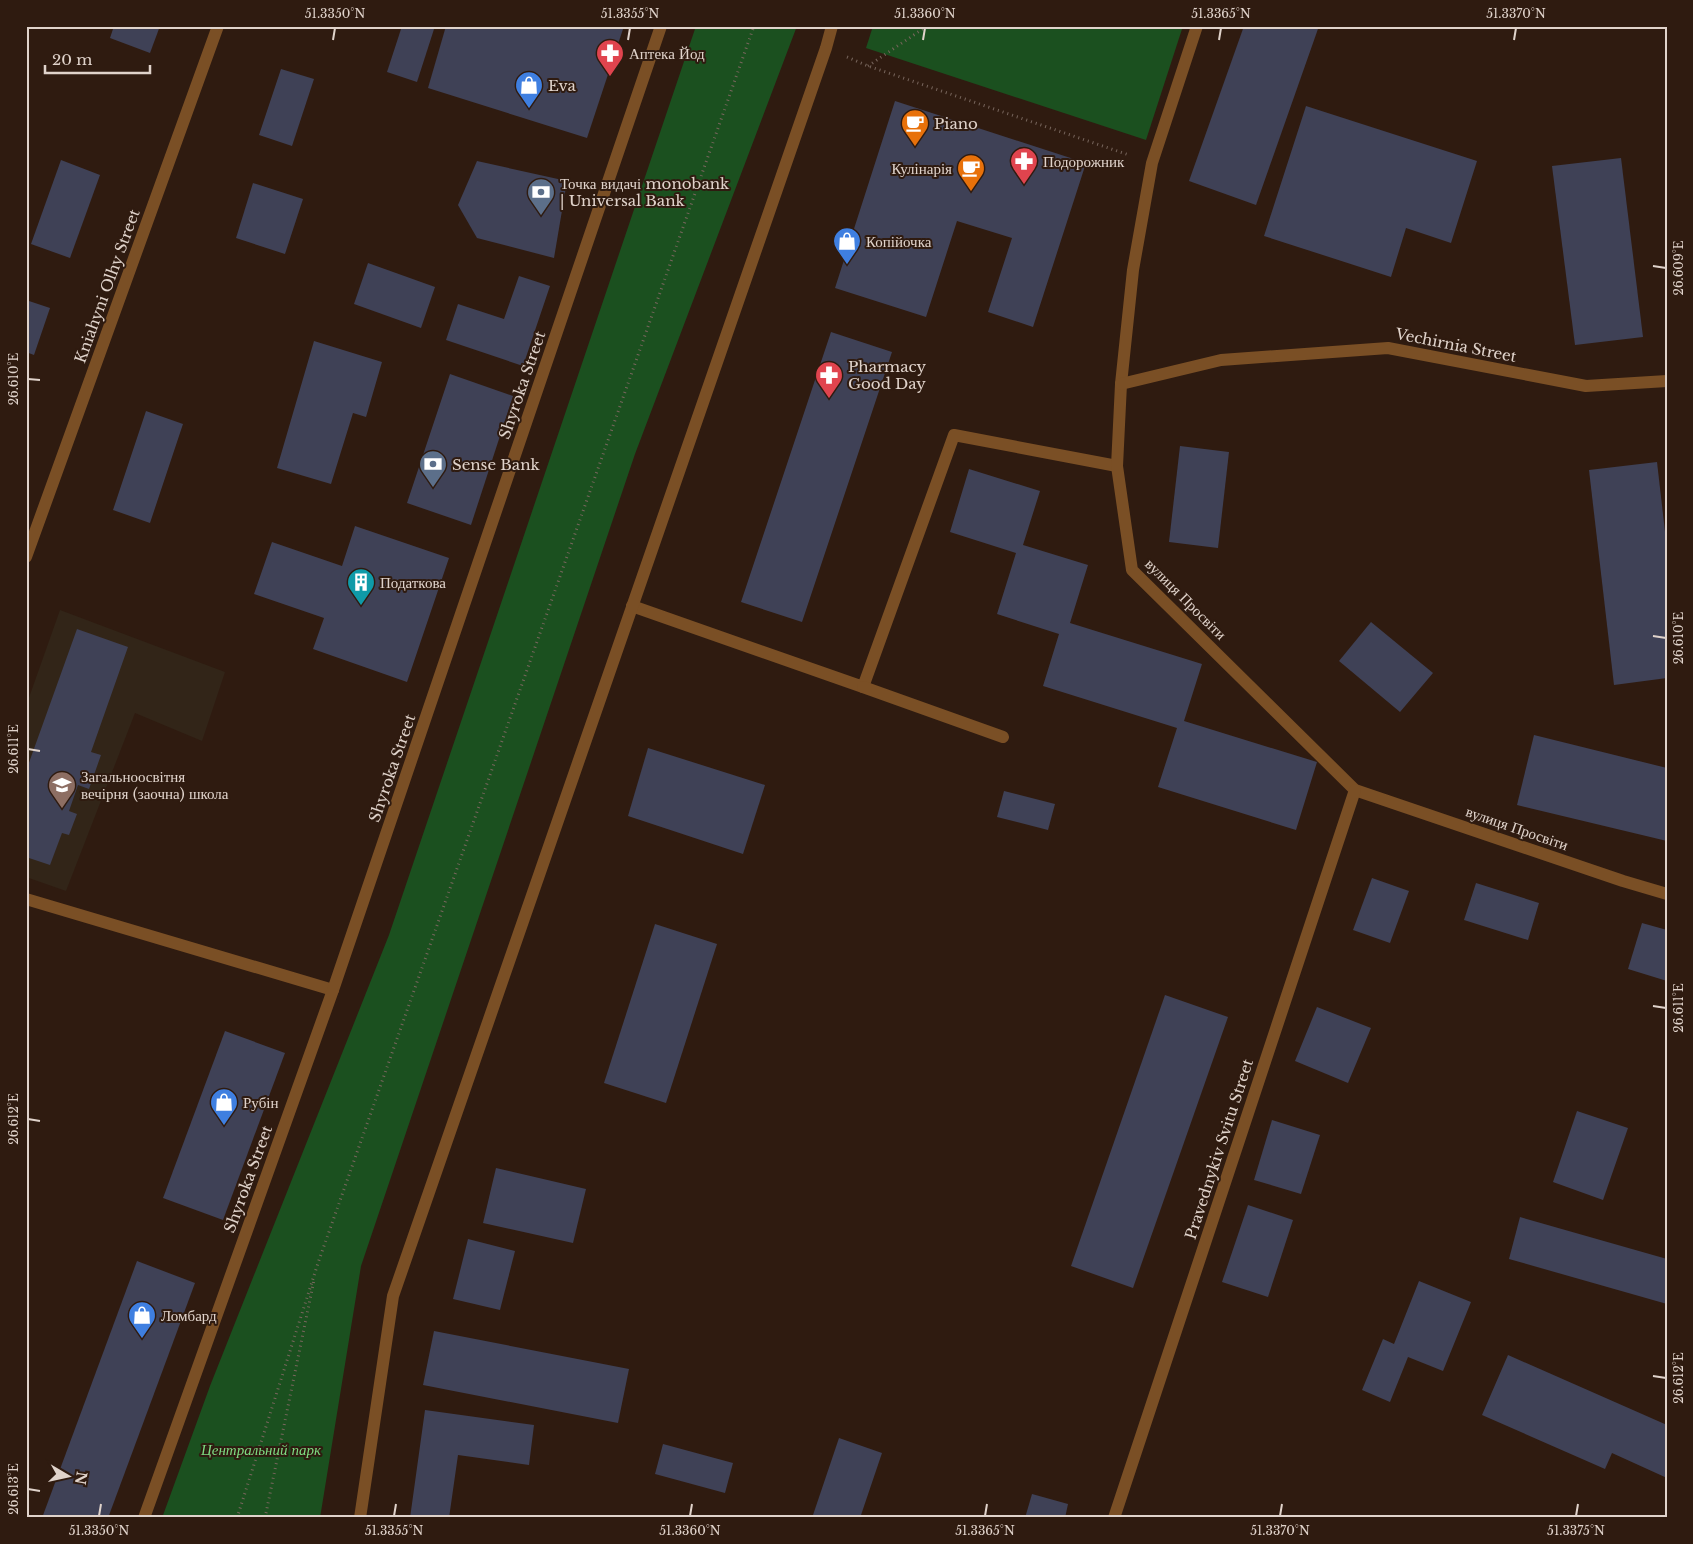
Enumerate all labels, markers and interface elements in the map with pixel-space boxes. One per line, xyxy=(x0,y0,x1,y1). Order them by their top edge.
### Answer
text: 51.3350°N xyxy=(305,6,365,21)
text: 51.3355°N xyxy=(601,6,660,21)
text: 51.3360°N xyxy=(894,6,956,21)
text: 51.3365°N xyxy=(1191,6,1251,21)
text: 51.3370°N xyxy=(1486,6,1546,21)
pharmacy icon: Аптека Йод xyxy=(595,38,625,77)
scale bar xyxy=(45,42,150,74)
place label: Аптека Йод xyxy=(629,44,705,63)
text: 20 m xyxy=(52,50,92,69)
shop icon: Eva xyxy=(514,70,544,109)
place label: Eva xyxy=(548,76,577,95)
cafe icon: Piano xyxy=(900,108,930,147)
place label: Piano xyxy=(934,114,978,133)
pharmacy icon: Подорожник xyxy=(1009,146,1039,185)
place label: Подорожник xyxy=(1043,152,1125,171)
cafe icon: Кулінарія xyxy=(956,153,986,192)
place label: Кулінарія xyxy=(891,159,952,178)
place label: Точка видачі monobank | Universal Bank xyxy=(560,174,730,210)
bank icon: Точка видачі monobank | Universal Bank xyxy=(526,177,556,216)
street label: Kniahyni Olhy Street xyxy=(70,206,144,365)
shop icon: Копійочка xyxy=(832,226,862,265)
place label: Копійочка xyxy=(866,232,932,251)
text: 26.609°E xyxy=(1671,240,1686,296)
street label: Vechirnia Street xyxy=(1393,324,1518,366)
street label: Shyroka Street xyxy=(495,328,549,441)
text: 26.610°E xyxy=(6,352,21,405)
place label: Pharmacy Good Day xyxy=(848,357,927,393)
pharmacy icon: Pharmacy Good Day xyxy=(814,360,844,399)
bank icon: Sense Bank xyxy=(418,449,448,488)
place label: Sense Bank xyxy=(452,455,540,474)
street label: вулиця Просвіти xyxy=(1142,555,1230,643)
building icon: Податкова xyxy=(346,567,376,606)
place label: Податкова xyxy=(380,573,446,592)
text: 26.610°E xyxy=(1671,611,1686,664)
street label: Shyroka Street xyxy=(365,711,419,824)
text: 26.611°E xyxy=(6,724,21,774)
place label: Загальноосвітня вечірня (заочна) школа xyxy=(81,767,229,803)
school or university icon: Загальноосвітня вечірня (заочна) школа xyxy=(47,770,77,809)
street label: вулиця Просвіти xyxy=(1463,802,1571,854)
text: 26.611°E xyxy=(1671,983,1686,1033)
street label: Pravednykiv Svitu Street xyxy=(1181,1056,1257,1242)
shop icon: Рубін xyxy=(209,1087,239,1126)
text: 26.612°E xyxy=(6,1093,21,1145)
place label: Рубін xyxy=(243,1093,278,1112)
street label: Shyroka Street xyxy=(220,1122,276,1235)
shop icon: Ломбард xyxy=(127,1300,157,1339)
place label: Ломбард xyxy=(161,1306,217,1325)
text: 26.612°E xyxy=(1671,1352,1686,1404)
park label: Центральний парк xyxy=(200,1440,322,1459)
north arrow xyxy=(42,1452,92,1502)
text: 26.613°E xyxy=(6,1463,21,1515)
text: N xyxy=(71,1470,91,1486)
text: 51.3350°N xyxy=(69,1523,129,1538)
text: 51.3355°N xyxy=(365,1523,424,1538)
text: 51.3360°N xyxy=(659,1523,721,1538)
text: 51.3365°N xyxy=(955,1523,1015,1538)
text: 51.3370°N xyxy=(1250,1523,1310,1538)
text: 51.3375°N xyxy=(1547,1523,1605,1538)

